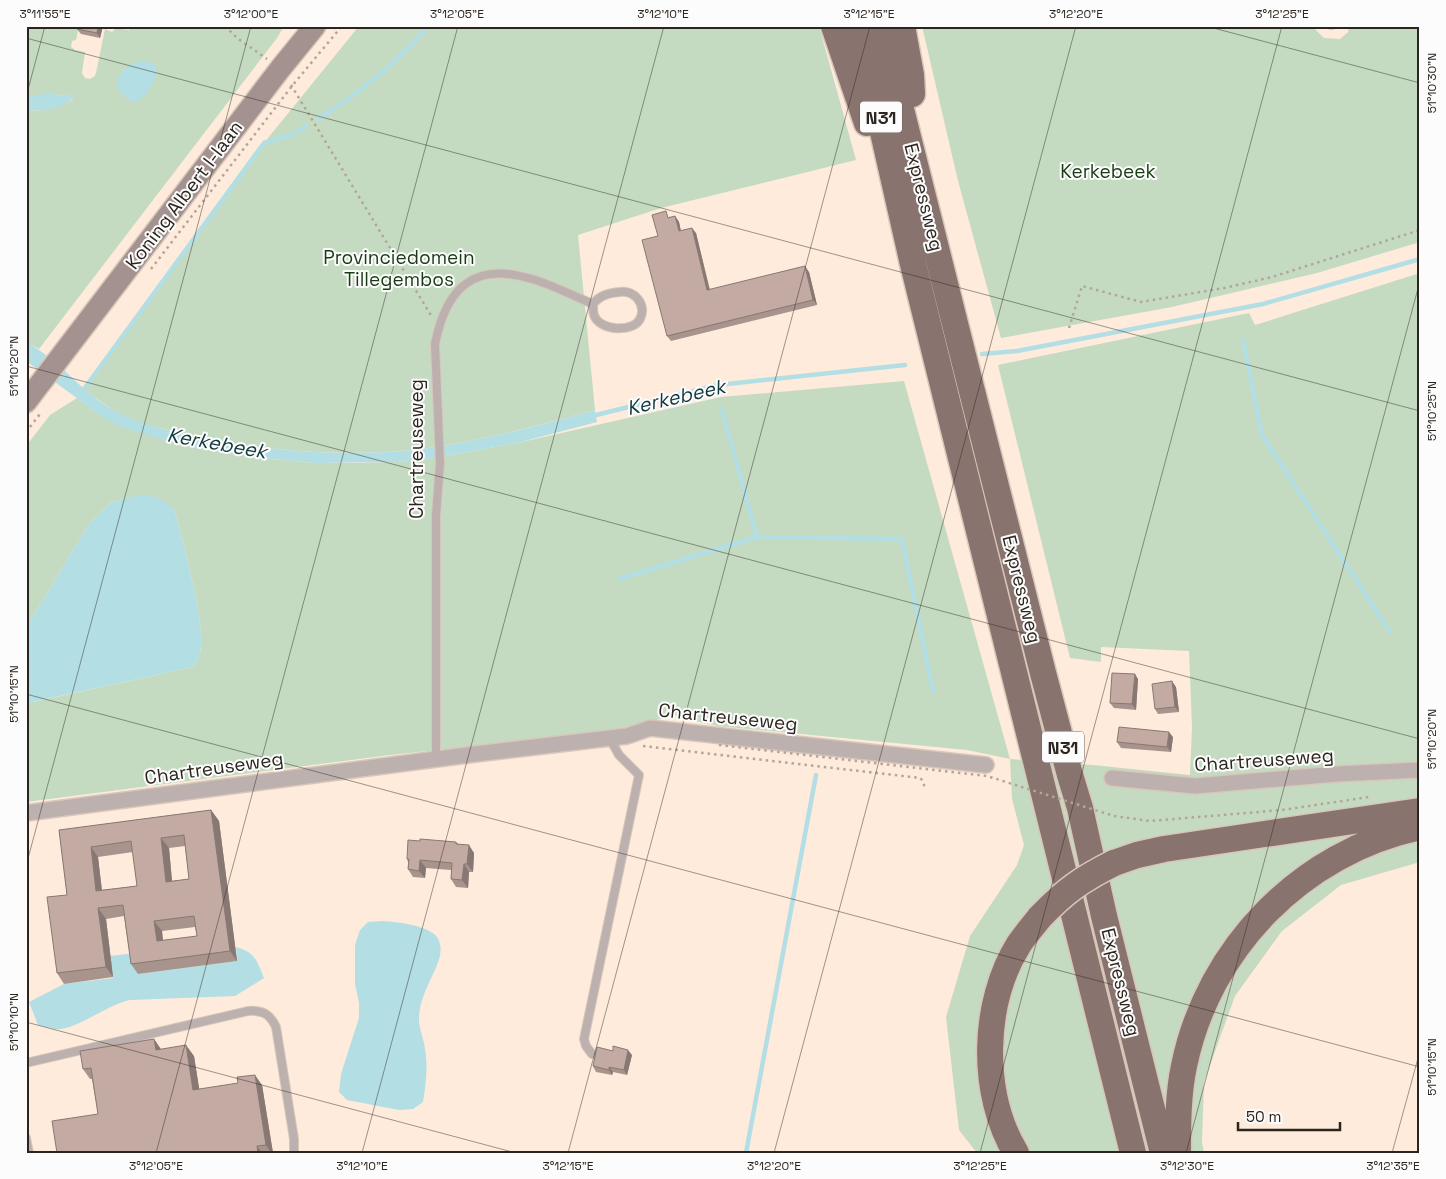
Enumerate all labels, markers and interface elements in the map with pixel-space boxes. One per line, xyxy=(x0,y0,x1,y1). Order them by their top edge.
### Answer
text: 3°11'55"E xyxy=(19,6,71,22)
text: 3°12'00"E xyxy=(224,6,278,22)
text: 3°12'05"E xyxy=(430,6,484,22)
text: 3°12'10"E xyxy=(637,6,689,22)
text: 3°12'15"E xyxy=(843,6,895,22)
text: 3°12'20"E xyxy=(1049,6,1103,22)
text: 3°12'25"E xyxy=(1255,6,1309,22)
text: 51°10'30"N xyxy=(1424,53,1440,113)
road number: N31 xyxy=(860,101,902,132)
street label: Koning Albert I-laan xyxy=(120,116,248,274)
street label: Expressweg xyxy=(898,140,950,254)
park label: Kerkebeek xyxy=(1060,159,1156,184)
park label: Provinciedomein Tillegembos xyxy=(323,245,475,292)
text: 51°10'20"N xyxy=(6,336,22,396)
water label: Kerkebeek xyxy=(624,373,730,421)
street label: Chartreuseweg xyxy=(404,379,429,519)
text: 51°10'25"N xyxy=(1424,381,1440,441)
water label: Kerkebeek xyxy=(165,421,271,465)
street label: Expressweg xyxy=(996,532,1048,646)
text: 51°10'15"N xyxy=(6,665,22,723)
street label: Chartreuseweg xyxy=(657,697,799,737)
text: 51°10'20"N xyxy=(1424,709,1440,769)
road number: N31 xyxy=(1042,732,1084,762)
street label: Chartreuseweg xyxy=(1193,743,1335,777)
street label: Chartreuseweg xyxy=(143,746,285,790)
street label: Expressweg xyxy=(1095,925,1147,1039)
text: 51°10'10"N xyxy=(6,993,22,1051)
text: 51°10'15"N xyxy=(1424,1038,1440,1096)
scale bar xyxy=(1238,1099,1341,1131)
text: 50 m xyxy=(1246,1107,1281,1126)
text: 3°12'05"E xyxy=(129,1158,183,1174)
text: 3°12'10"E xyxy=(336,1158,388,1174)
text: 3°12'15"E xyxy=(542,1158,594,1174)
text: 3°12'20"E xyxy=(747,1158,801,1174)
text: 3°12'25"E xyxy=(953,1158,1007,1174)
text: 3°12'30"E xyxy=(1160,1158,1214,1174)
text: 3°12'35"E xyxy=(1366,1158,1420,1174)

